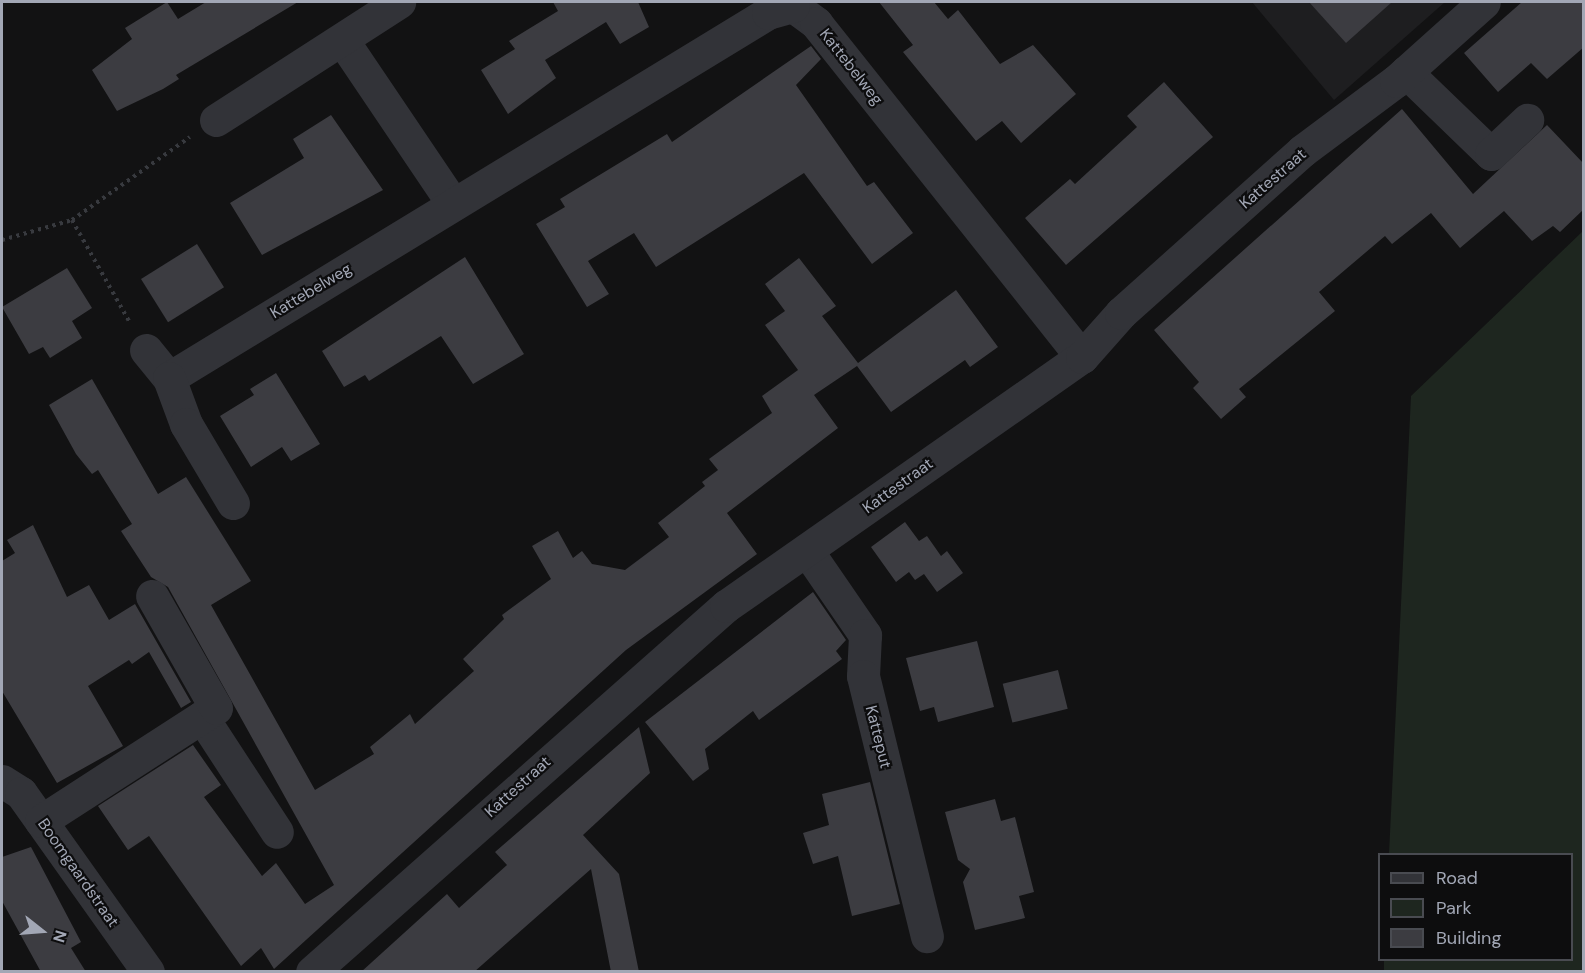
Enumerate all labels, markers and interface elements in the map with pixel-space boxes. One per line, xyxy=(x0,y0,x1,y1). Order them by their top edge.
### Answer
street label: Kattebelweg xyxy=(815,25,887,109)
street label: Kattestraat xyxy=(1236,145,1310,213)
street label: Kattebelweg xyxy=(267,259,355,323)
street label: Kattestraat xyxy=(859,454,937,518)
street label: Katteput xyxy=(861,703,895,771)
street label: Kattestraat xyxy=(481,752,555,822)
street label: Boomgaardstraat xyxy=(33,815,123,931)
legend xyxy=(1378,853,1573,961)
text: Road xyxy=(1436,866,1478,890)
text: Park xyxy=(1436,896,1472,920)
north arrow xyxy=(12,901,72,961)
text: Building xyxy=(1436,926,1501,950)
text: N xyxy=(48,928,71,945)

